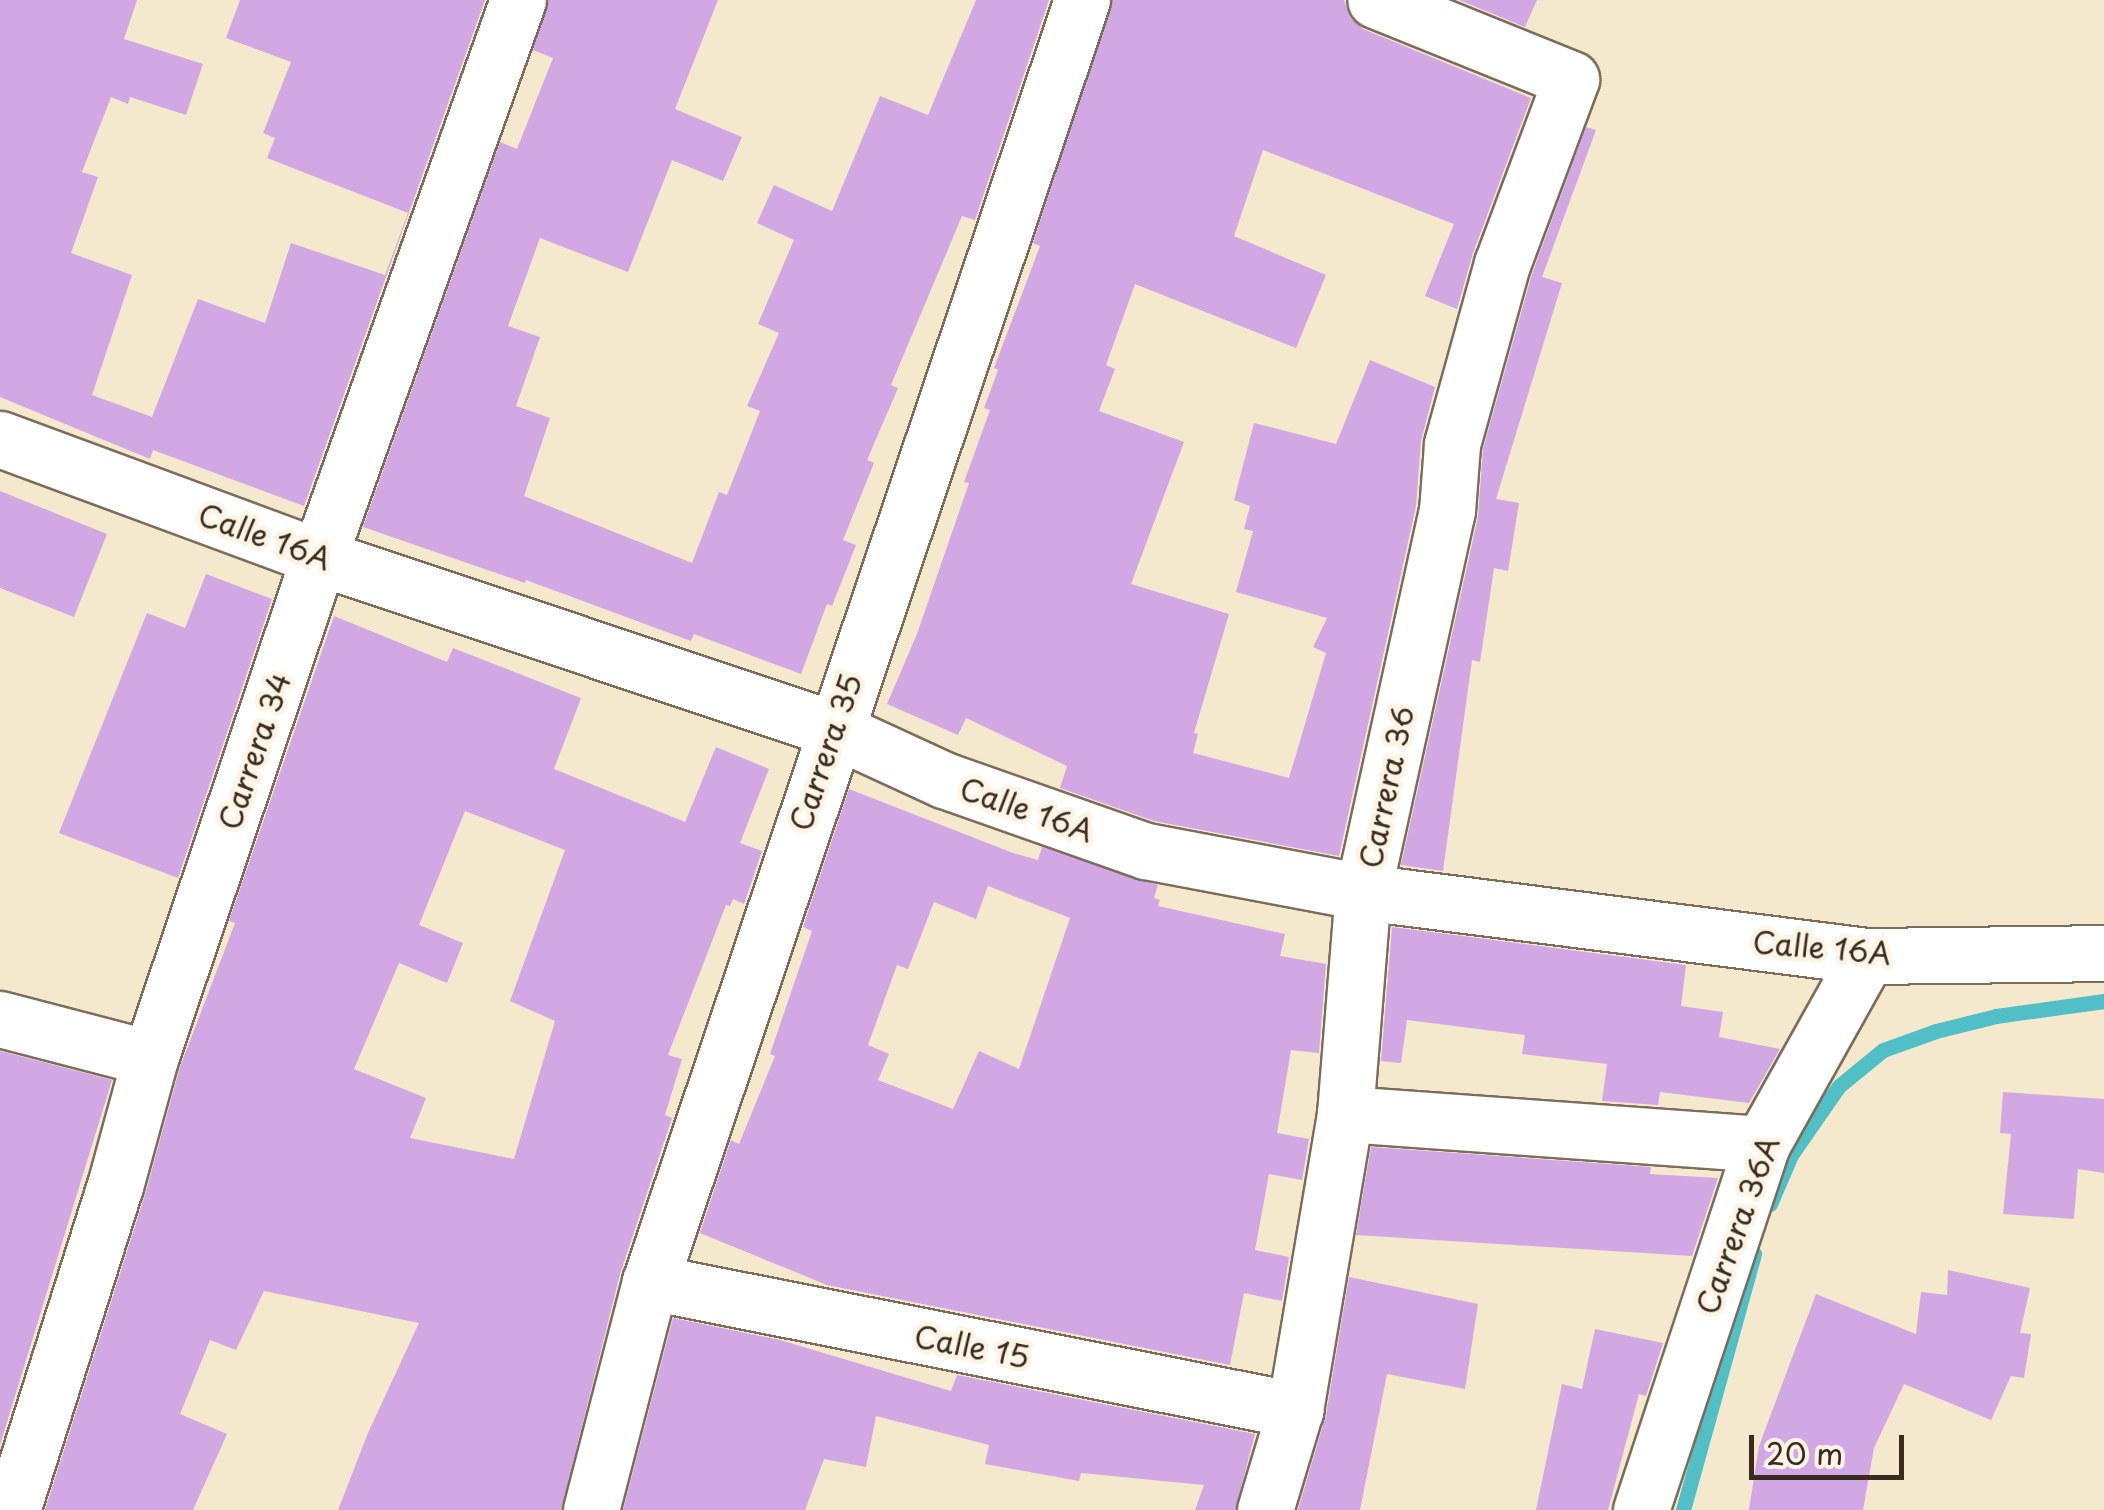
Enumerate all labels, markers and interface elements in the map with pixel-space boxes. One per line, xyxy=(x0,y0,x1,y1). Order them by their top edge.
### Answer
street label: Calle 16A xyxy=(193,495,337,577)
street label: Carrera 34 xyxy=(210,668,298,834)
street label: Carrera 35 xyxy=(781,669,869,835)
street label: Carrera 36 xyxy=(1351,702,1421,872)
street label: Calle 16A xyxy=(955,769,1099,849)
street label: Calle 16A xyxy=(1751,923,1893,971)
street label: Carrera 36A xyxy=(1688,1131,1786,1319)
street label: Calle 15 xyxy=(912,1317,1032,1375)
scale bar xyxy=(1754,1415,1909,1477)
text: 20 m xyxy=(1766,1430,1843,1475)

